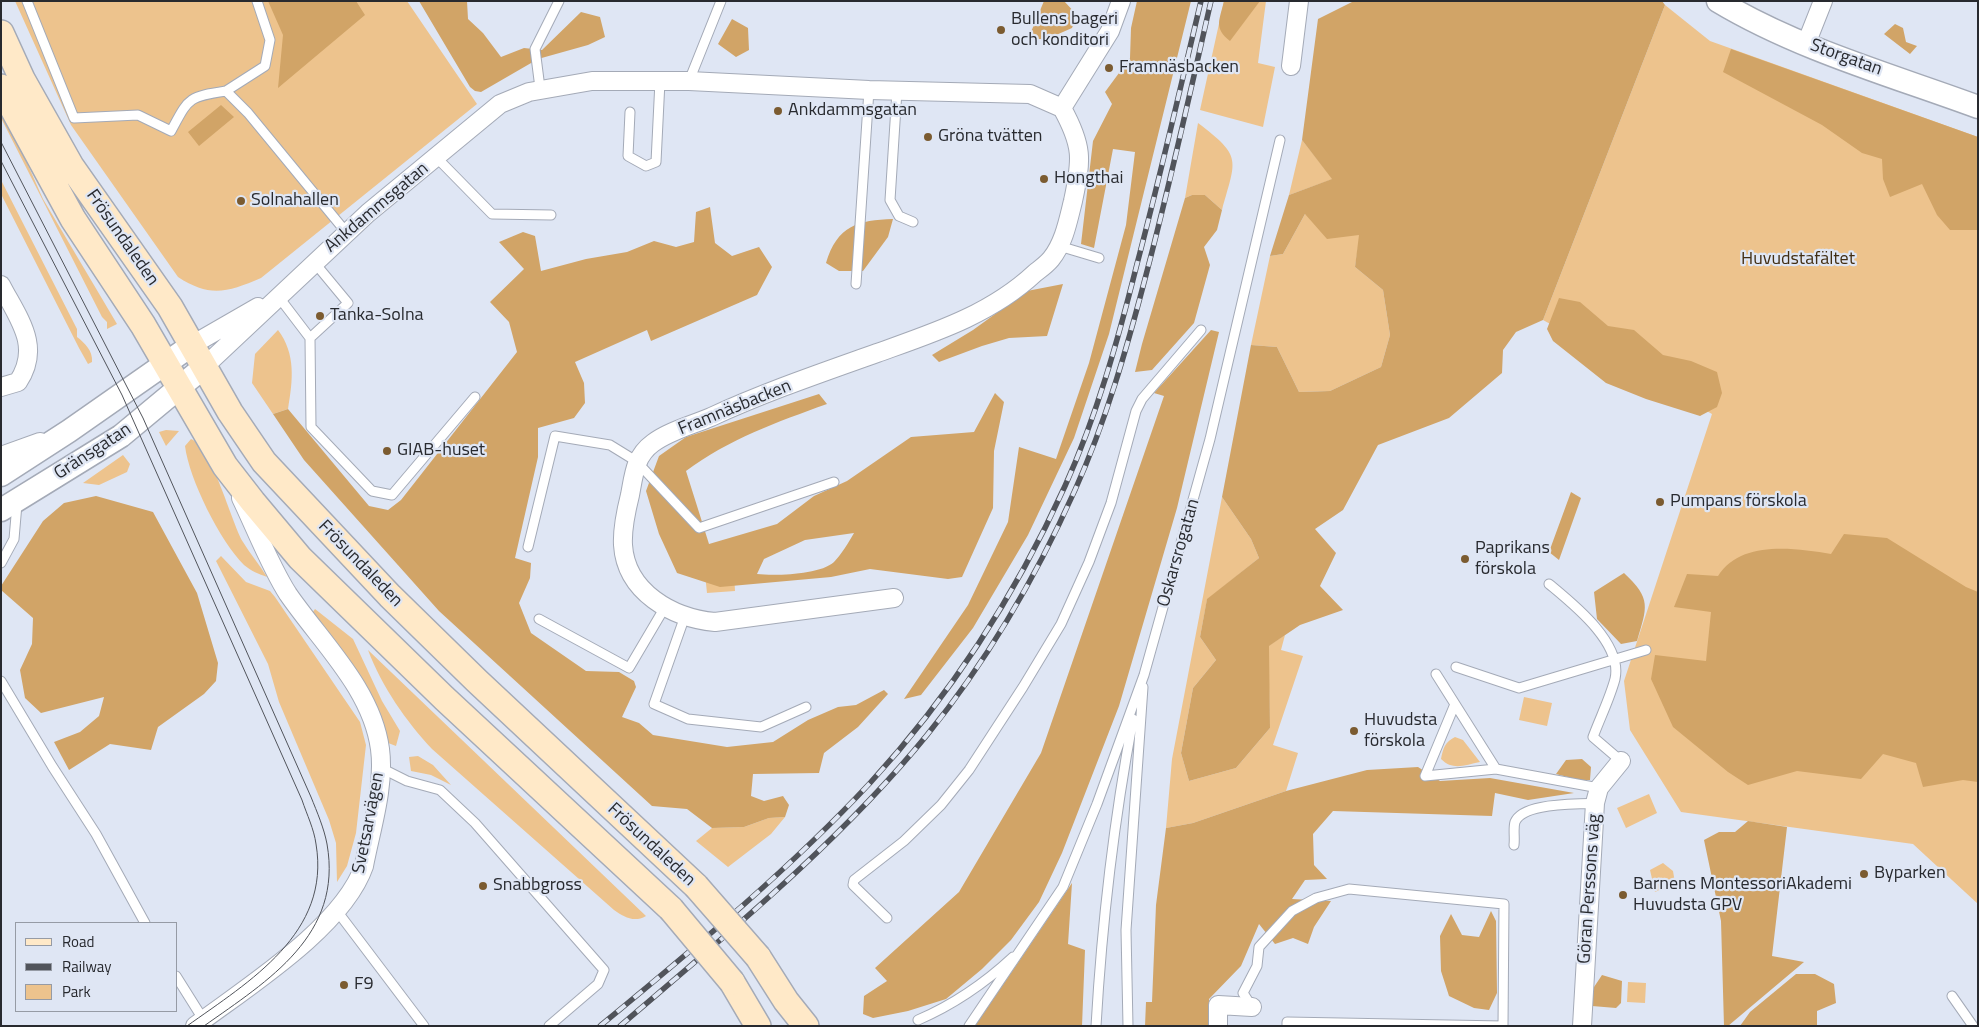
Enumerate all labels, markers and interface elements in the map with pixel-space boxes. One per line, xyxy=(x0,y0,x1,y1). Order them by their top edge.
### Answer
place label: Bullens bageri och konditori xyxy=(1011,9,1118,52)
marker: Bullens bageri och konditori xyxy=(995,24,1007,36)
street label: Storgatan xyxy=(1807,35,1885,81)
place label: Framnäsbacken xyxy=(1119,57,1239,79)
marker: Framnäsbacken xyxy=(1103,62,1115,74)
place label: Ankdammsgatan xyxy=(788,100,917,122)
marker: Ankdammsgatan xyxy=(772,105,784,117)
place label: Gröna tvätten xyxy=(938,126,1043,148)
marker: Gröna tvätten xyxy=(922,131,934,143)
street label: Ankdammsgatan xyxy=(321,158,433,258)
place label: Hongthai xyxy=(1054,168,1123,190)
marker: Hongthai xyxy=(1038,173,1050,185)
street label: Frösundaleden xyxy=(81,186,163,290)
place label: Solnahallen xyxy=(251,190,339,212)
marker: Solnahallen xyxy=(235,195,247,207)
park label: Huvudstafältet xyxy=(1741,249,1855,271)
place label: Tanka-Solna xyxy=(330,305,424,327)
marker: Tanka-Solna xyxy=(314,310,326,322)
street label: Framnäsbacken xyxy=(675,376,795,440)
street label: Gränsgatan xyxy=(50,419,136,485)
place label: GIAB-huset xyxy=(397,440,485,462)
marker: GIAB-huset xyxy=(381,445,393,457)
place label: Pumpans förskola xyxy=(1670,491,1807,513)
marker: Pumpans förskola xyxy=(1654,496,1666,508)
street label: Oskarsrogatan xyxy=(1153,497,1205,609)
street label: Frösundaleden xyxy=(313,516,407,612)
place label: Paprikans förskola xyxy=(1475,538,1550,580)
marker: Paprikans förskola xyxy=(1459,553,1471,565)
place label: Huvudsta förskola xyxy=(1364,710,1437,752)
marker: Huvudsta förskola xyxy=(1348,725,1360,737)
street label: Svetsarvägen xyxy=(349,771,389,875)
street label: Frösundaleden xyxy=(603,799,699,891)
street label: Göran Perssons väg xyxy=(1574,813,1606,965)
place label: Byparken xyxy=(1874,863,1946,885)
marker: Byparken xyxy=(1858,868,1870,880)
place label: Barnens MontessoriAkademi Huvudsta GPV xyxy=(1633,874,1852,916)
place label: Snabbgross xyxy=(493,875,582,897)
marker: Snabbgross xyxy=(477,880,489,892)
marker: Barnens MontessoriAkademi Huvudsta GPV xyxy=(1617,889,1629,901)
legend xyxy=(15,922,178,1012)
text: Road xyxy=(62,930,94,953)
text: Railway xyxy=(62,955,112,978)
place label: F9 xyxy=(354,974,374,996)
marker: F9 xyxy=(338,979,350,991)
text: Park xyxy=(62,980,91,1003)

